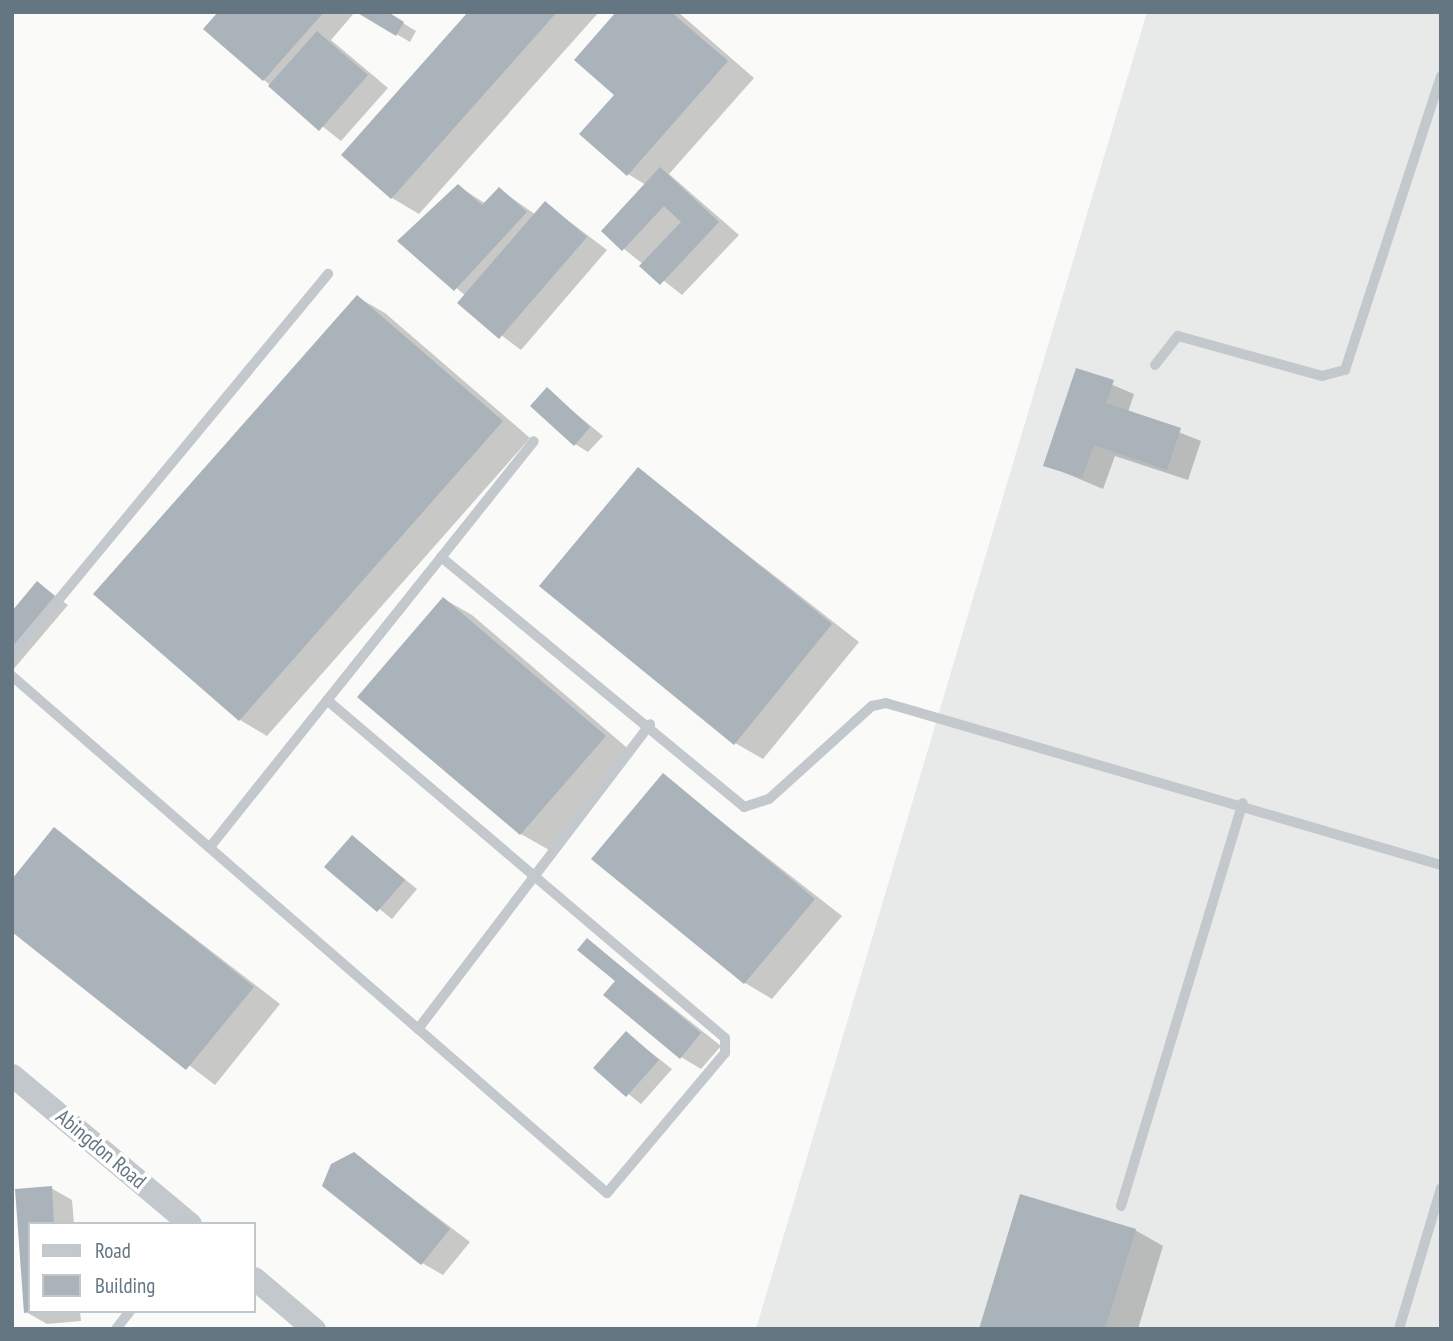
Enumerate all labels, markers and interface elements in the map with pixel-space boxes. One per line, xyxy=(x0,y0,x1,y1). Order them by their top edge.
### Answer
street label: Abingdon Road xyxy=(51,1104,151,1194)
legend xyxy=(28,1222,256,1313)
text: Road xyxy=(95,1237,131,1264)
text: Building xyxy=(95,1272,155,1299)

